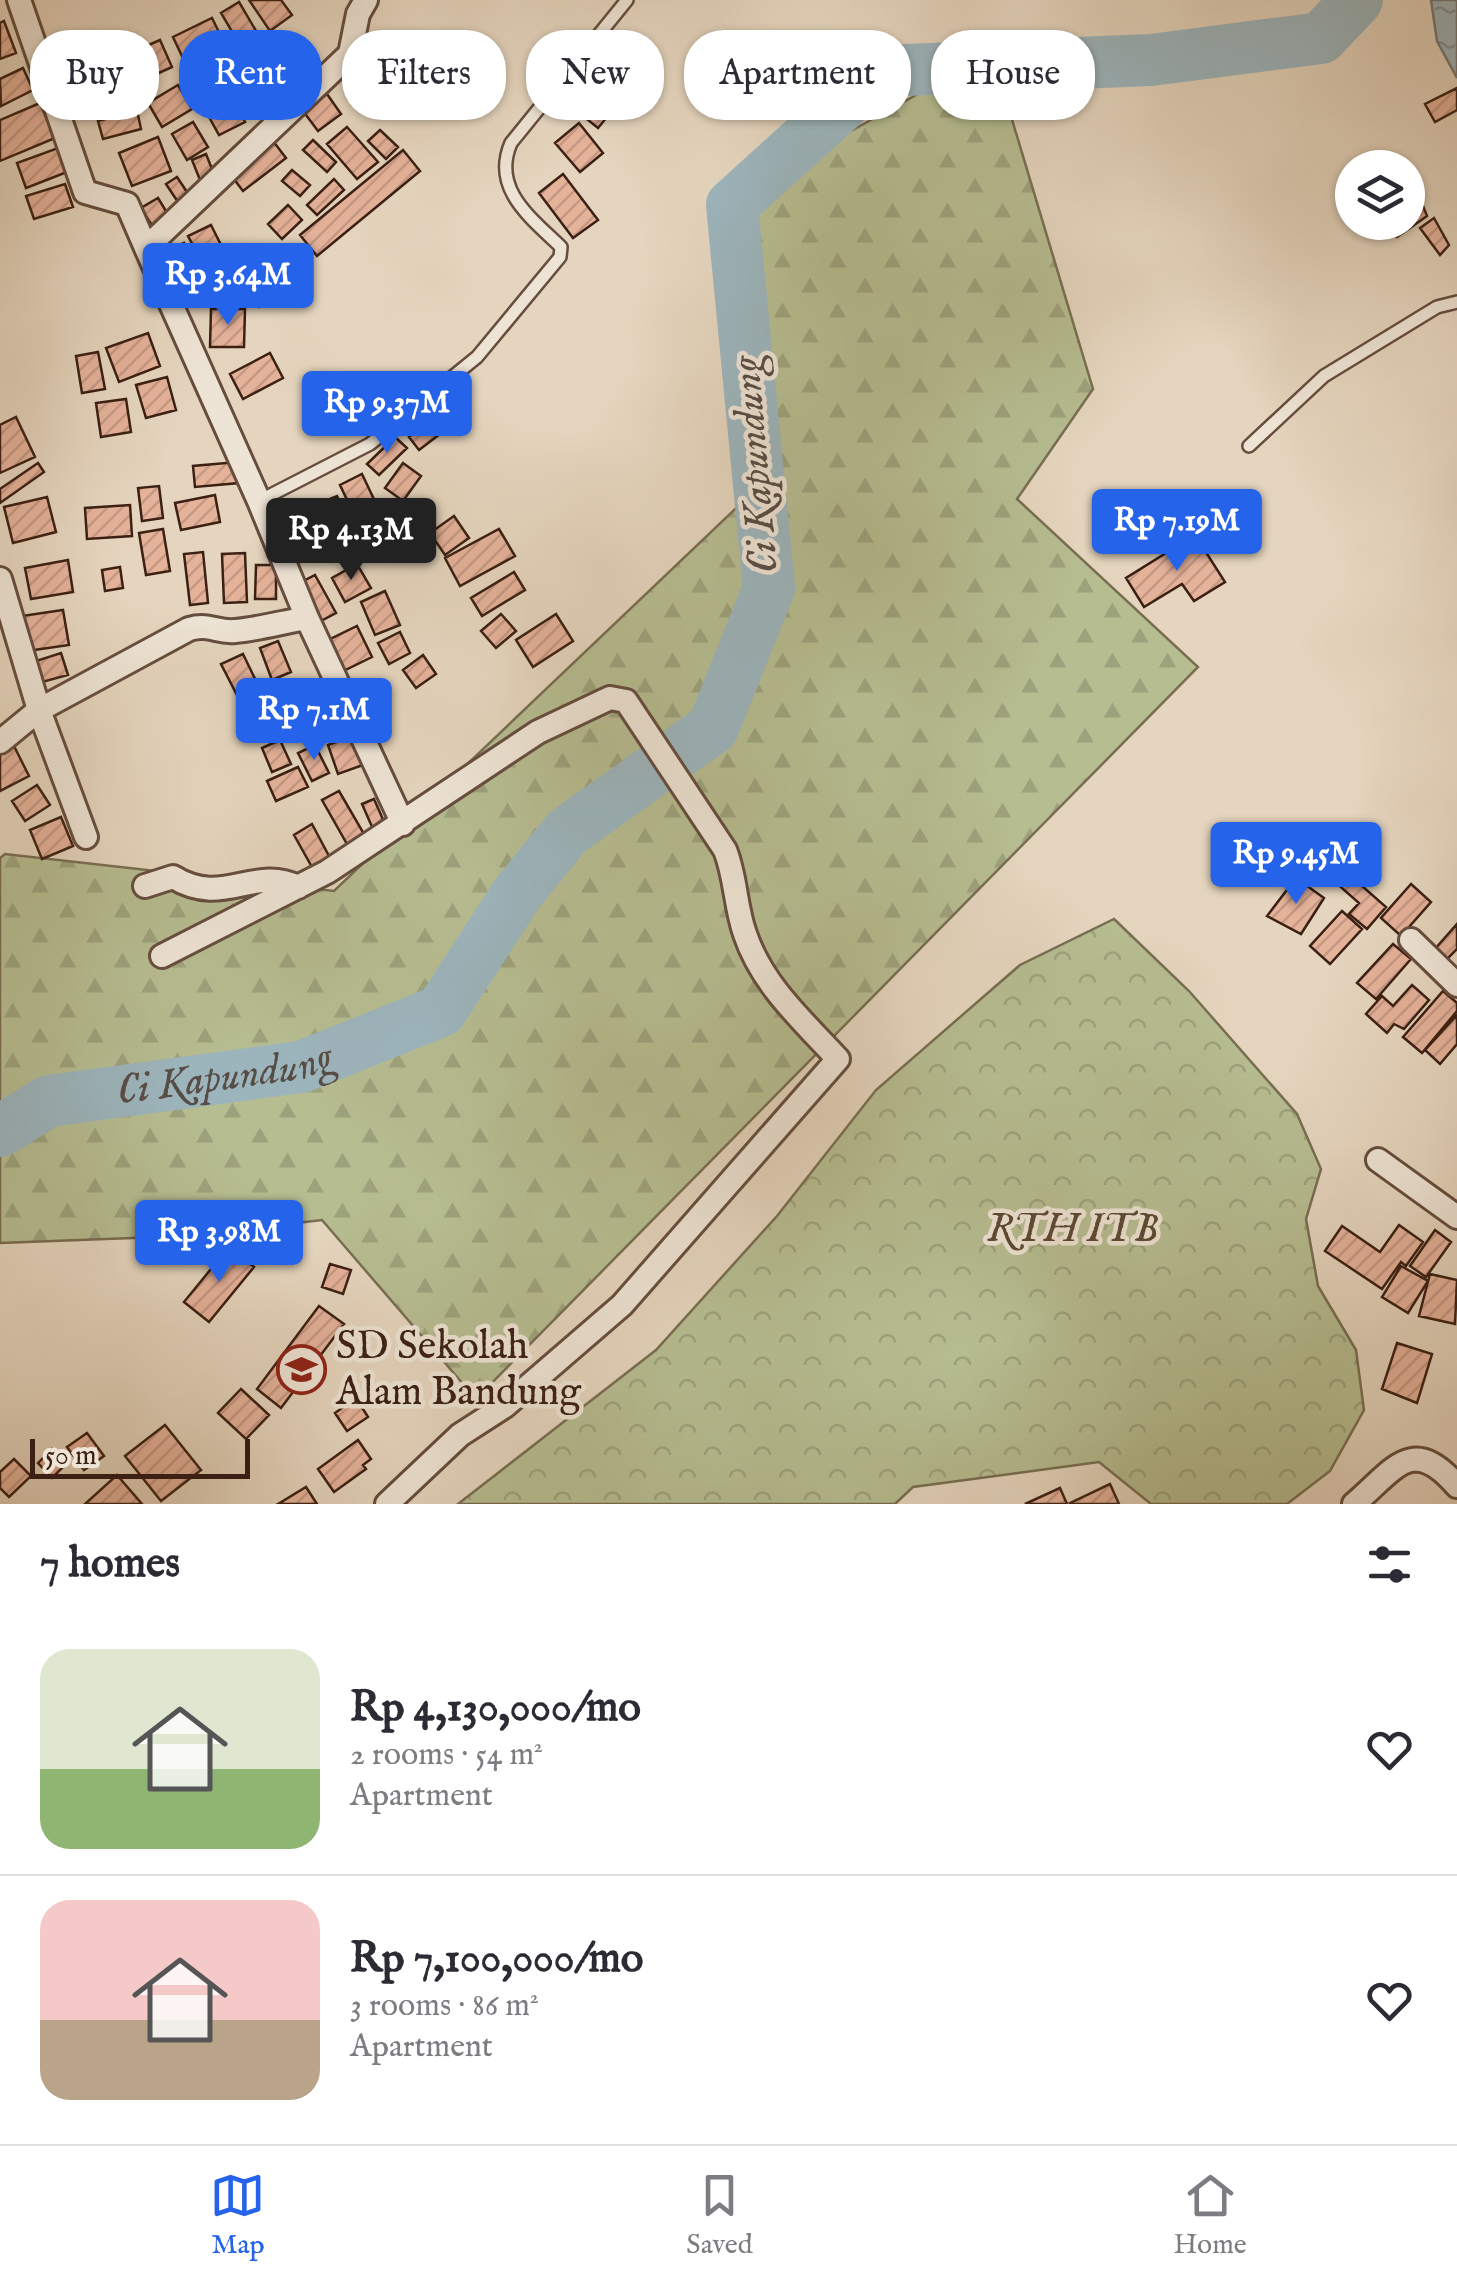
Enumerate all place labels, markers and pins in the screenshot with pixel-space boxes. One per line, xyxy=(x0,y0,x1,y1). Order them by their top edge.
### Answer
pin: Rp 3.64M xyxy=(125,243,331,328)
pin: Rp 9.37M xyxy=(284,371,490,456)
pin: Rp 7.19M xyxy=(1074,489,1280,574)
pin: Rp 4.13M xyxy=(248,498,454,583)
pin: Rp 7.1M xyxy=(222,678,406,763)
pin: Rp 9.45M xyxy=(1193,822,1399,907)
pin: Rp 3.98M xyxy=(116,1200,322,1285)
place label: SD Sekolah Alam Bandung xyxy=(335,1322,582,1419)
school or university icon: SD Sekolah Alam Bandung xyxy=(275,1344,327,1396)

